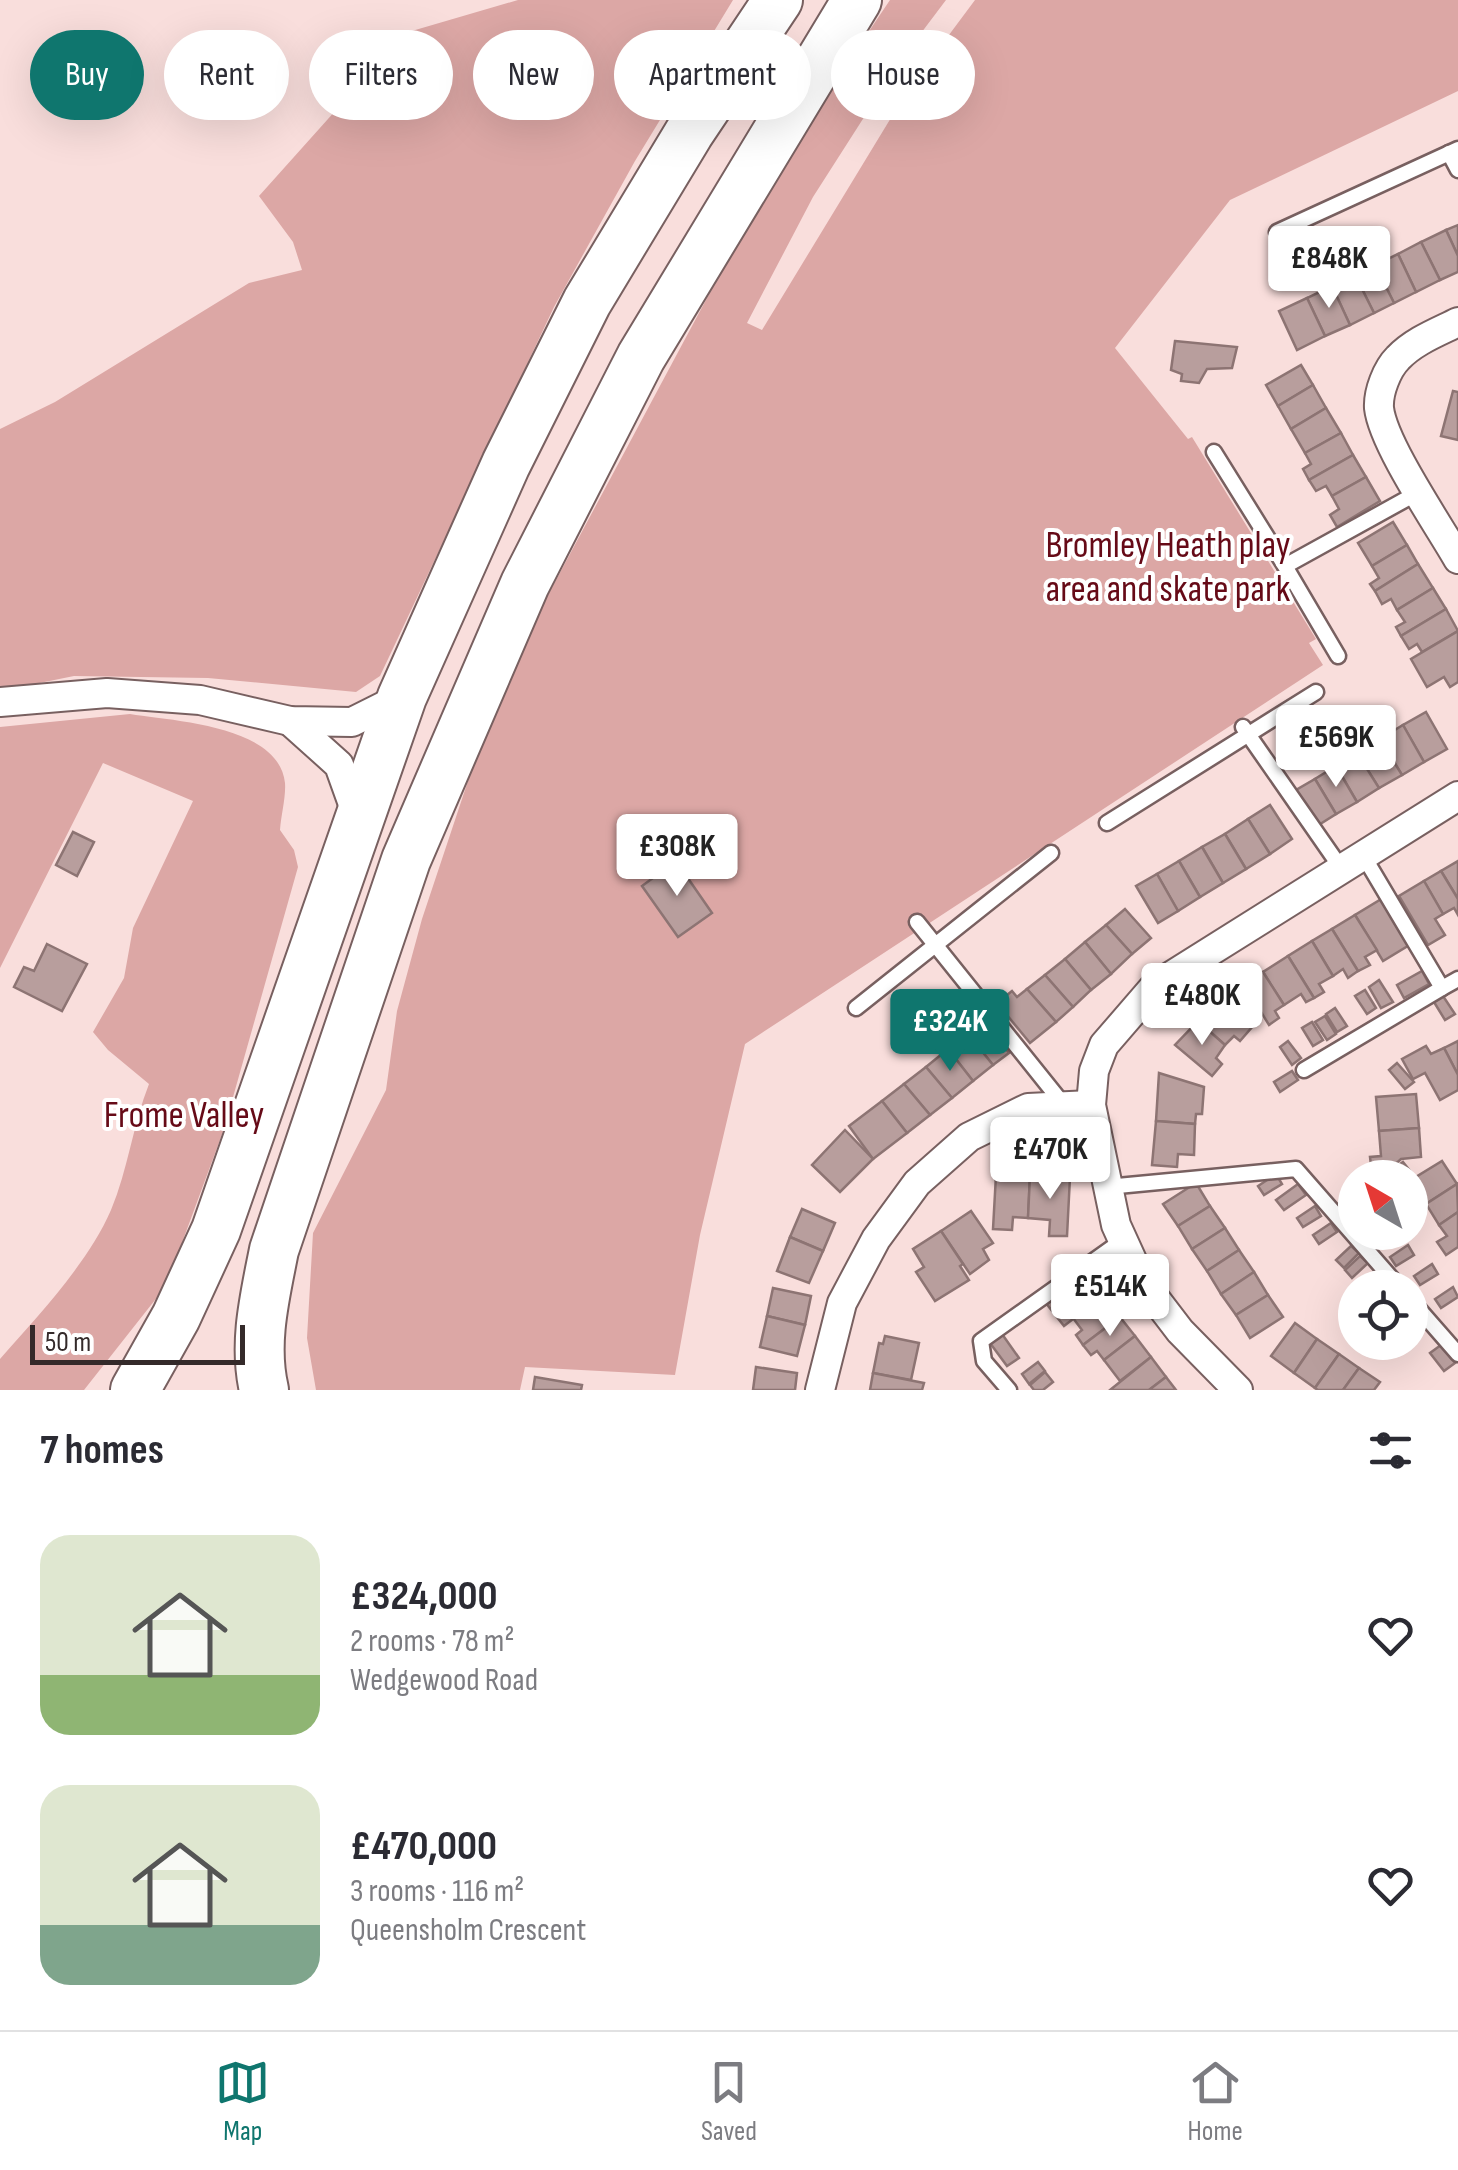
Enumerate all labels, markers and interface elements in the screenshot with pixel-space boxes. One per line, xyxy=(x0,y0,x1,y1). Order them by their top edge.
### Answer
chip: Buy xyxy=(30,30,144,120)
chip: Rent xyxy=(164,30,289,120)
chip: Filters xyxy=(309,30,453,120)
chip: New xyxy=(473,30,594,120)
chip: Apartment xyxy=(614,30,811,120)
chip: House xyxy=(831,30,975,120)
pin: £848K xyxy=(1259,226,1399,311)
text: £848K xyxy=(1290,239,1368,278)
park label: Bromley Heath play area and skate park xyxy=(1045,523,1291,612)
pin: £569K xyxy=(1266,705,1406,790)
text: £569K xyxy=(1298,718,1374,757)
pin: £308K xyxy=(607,814,747,899)
text: £308K xyxy=(639,827,715,866)
pin: £480K xyxy=(1132,963,1272,1048)
text: £480K xyxy=(1163,976,1241,1015)
pin: £324K xyxy=(880,989,1020,1074)
text: £324K xyxy=(912,1002,988,1041)
park label: Frome Valley xyxy=(104,1093,265,1138)
pin: £470K xyxy=(980,1117,1120,1202)
text: £470K xyxy=(1012,1130,1088,1169)
north arrow xyxy=(1338,1160,1428,1250)
map controls xyxy=(1338,1160,1428,1360)
pin: £514K xyxy=(1040,1254,1180,1339)
text: £514K xyxy=(1073,1267,1147,1306)
button: locate xyxy=(1338,1270,1428,1360)
scale bar xyxy=(30,1320,245,1364)
text: 50 m xyxy=(45,1326,91,1359)
icon: filters xyxy=(1363,1423,1418,1478)
text: 7 homes xyxy=(40,1425,164,1476)
text: £324,000 xyxy=(350,1571,498,1622)
icon: home xyxy=(120,1575,240,1695)
icon: heart xyxy=(1363,1608,1418,1663)
text: 2 rooms · 78 m² xyxy=(350,1622,514,1661)
text: Wedgewood Road xyxy=(350,1661,538,1700)
text: £470,000 xyxy=(350,1821,497,1872)
icon: home xyxy=(120,1825,240,1945)
icon: heart xyxy=(1363,1858,1418,1913)
text: 3 rooms · 116 m² xyxy=(350,1872,524,1911)
text: Queensholm Crescent xyxy=(350,1911,586,1950)
tab: Map xyxy=(215,2055,270,2148)
tab: Saved xyxy=(701,2055,757,2148)
tab: Home xyxy=(1188,2055,1243,2148)

